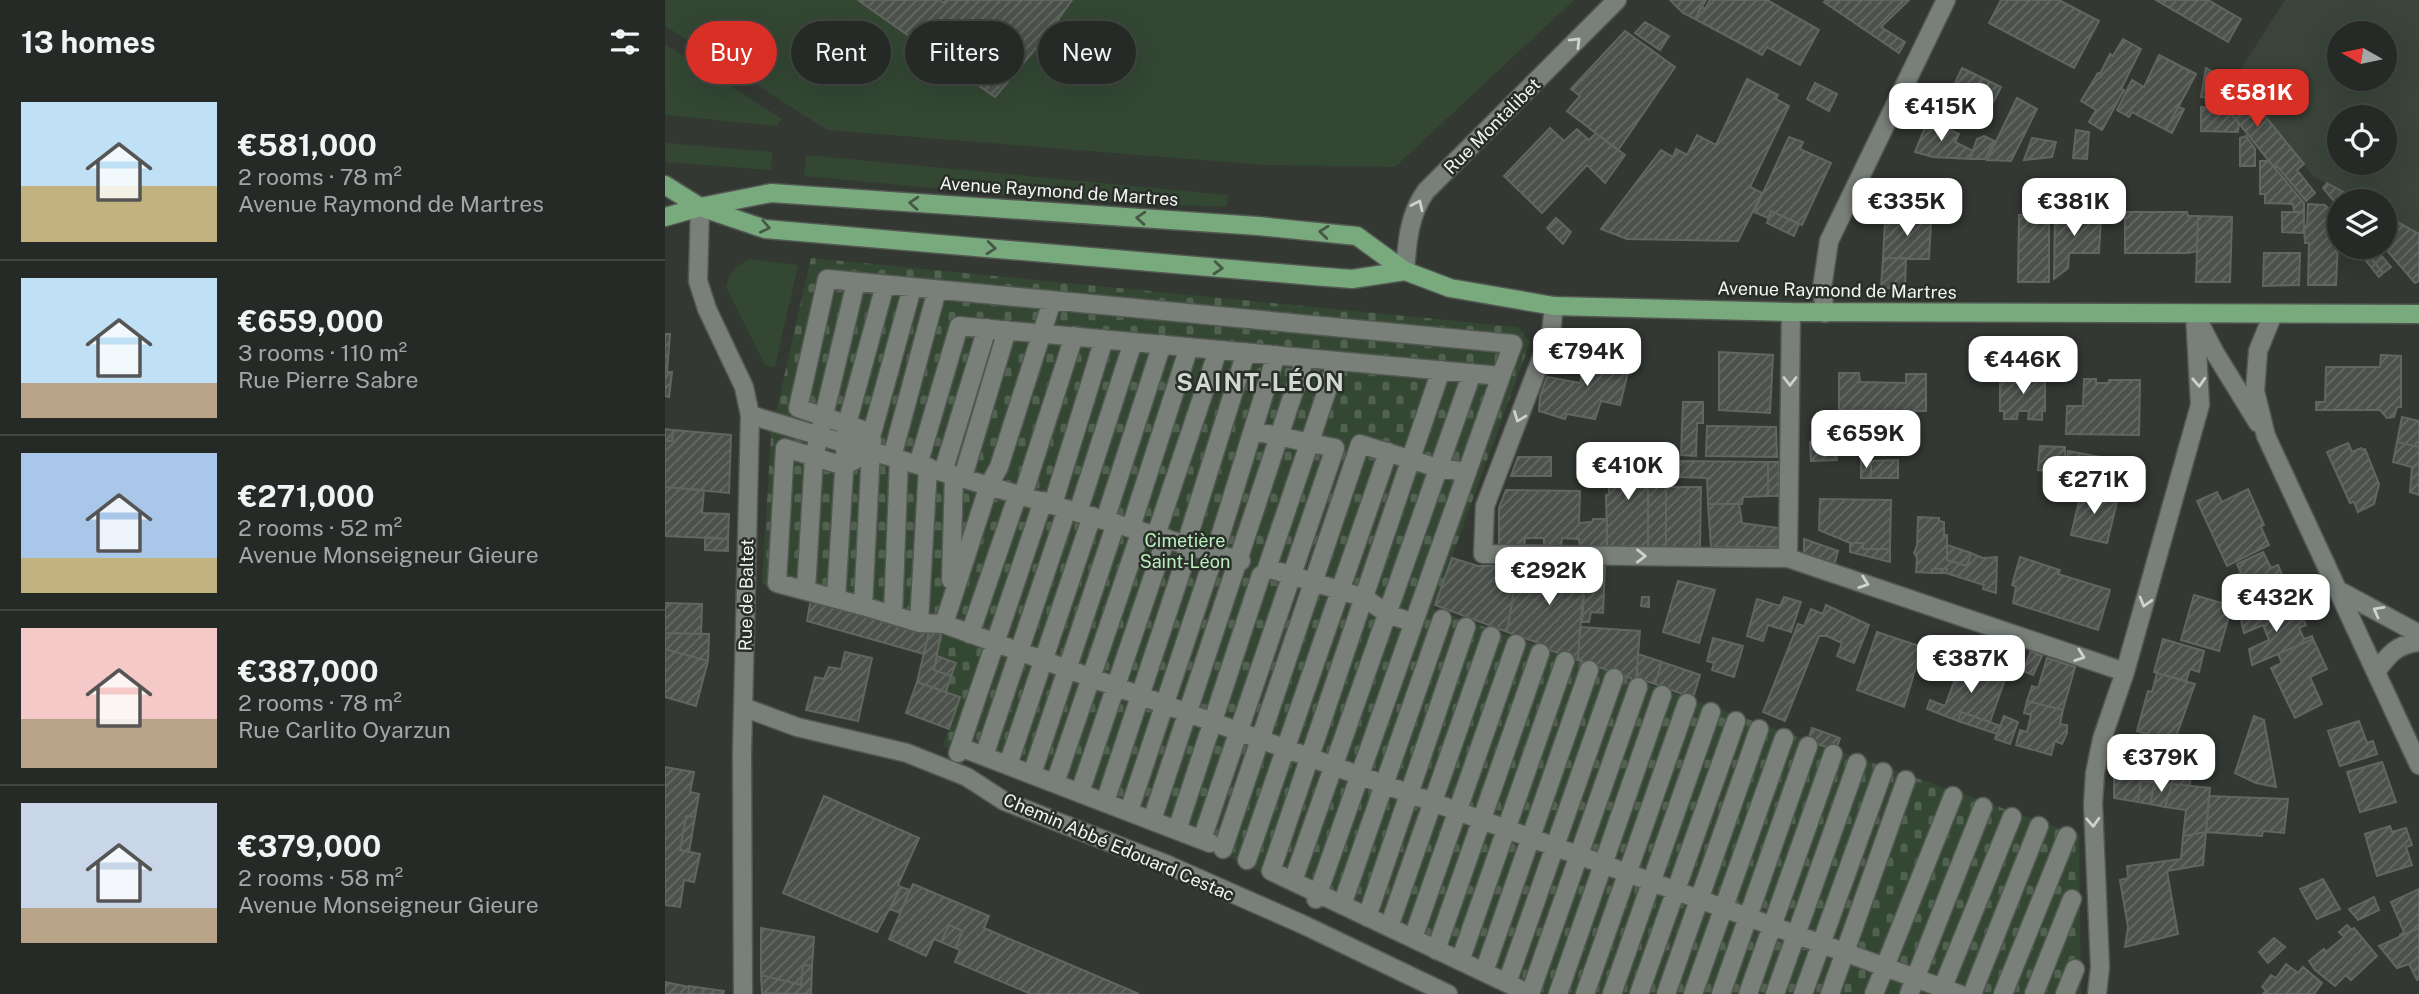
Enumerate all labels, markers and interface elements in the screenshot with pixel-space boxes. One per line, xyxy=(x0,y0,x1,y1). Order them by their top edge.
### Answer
chip: Buy xyxy=(686,21,777,84)
chip: Rent xyxy=(791,21,891,84)
chip: Filters xyxy=(905,21,1024,84)
chip: New xyxy=(1038,21,1136,84)
north arrow xyxy=(2327,21,2397,91)
map controls xyxy=(2327,21,2397,259)
icon: filters xyxy=(606,23,644,61)
text: 13 homes xyxy=(21,24,156,60)
one-way arrow xyxy=(1567,37,1580,50)
pin: €581K xyxy=(2208,69,2306,129)
street label: Rue Montalibet xyxy=(1440,74,1544,178)
text: €581K xyxy=(2221,78,2293,105)
pin: €415K xyxy=(1892,83,1990,143)
text: €415K xyxy=(1905,92,1977,119)
button: locate xyxy=(2327,105,2397,175)
text: €581,000 xyxy=(238,127,377,163)
icon: home xyxy=(77,130,161,214)
text: 2 rooms · 78 m² xyxy=(238,163,402,190)
street label: Avenue Raymond de Martres xyxy=(939,172,1179,210)
pin: €335K xyxy=(1858,178,1956,238)
pin: €381K xyxy=(2025,178,2123,238)
text: €335K xyxy=(1868,187,1946,214)
text: €381K xyxy=(2038,187,2110,214)
button: layers xyxy=(2327,189,2397,259)
text: Avenue Raymond de Martres xyxy=(238,190,544,217)
one-way arrow xyxy=(908,195,919,210)
one-way arrow xyxy=(1410,200,1424,212)
one-way arrow xyxy=(1135,211,1146,226)
one-way arrow xyxy=(759,219,771,234)
one-way arrow xyxy=(1318,225,1329,240)
one-way arrow xyxy=(986,240,997,255)
one-way arrow xyxy=(1213,260,1224,275)
street label: Avenue Raymond de Martres xyxy=(1717,277,1957,303)
text: €659,000 xyxy=(238,303,384,339)
icon: home xyxy=(77,306,161,390)
pin: €794K xyxy=(1538,328,1636,388)
pin: €446K xyxy=(1974,336,2072,396)
text: €794K xyxy=(1549,337,1625,364)
text: 3 rooms · 110 m² xyxy=(238,339,407,366)
text: €446K xyxy=(1985,345,2061,372)
text: Rue Pierre Sabre xyxy=(238,366,418,393)
district label: SAINT-LÉON xyxy=(1176,368,1346,396)
one-way arrow xyxy=(1782,376,1798,386)
one-way arrow xyxy=(2191,377,2206,388)
pin: €659K xyxy=(1817,410,1915,470)
one-way arrow xyxy=(1513,411,1527,423)
text: €659K xyxy=(1827,419,1905,446)
pin: €410K xyxy=(1579,442,1677,502)
text: €410K xyxy=(1592,451,1664,478)
pin: €271K xyxy=(2045,456,2143,516)
text: €271K xyxy=(2059,465,2129,492)
text: €271,000 xyxy=(238,478,375,514)
icon: home xyxy=(77,481,161,565)
text: 2 rooms · 52 m² xyxy=(238,514,402,541)
park label: Cimetière Saint-Léon xyxy=(1140,530,1230,572)
street label: Rue de Baltet xyxy=(735,539,757,651)
text: Avenue Monseigneur Gieure xyxy=(238,541,539,568)
pin: €292K xyxy=(1500,548,1598,607)
one-way arrow xyxy=(1636,548,1646,564)
text: €292K xyxy=(1511,556,1587,583)
pin: €432K xyxy=(2227,574,2325,634)
one-way arrow xyxy=(1857,575,1870,589)
text: €432K xyxy=(2238,583,2314,610)
one-way arrow xyxy=(2138,595,2153,607)
one-way arrow xyxy=(2372,606,2385,620)
pin: €387K xyxy=(1922,636,2020,695)
text: €387K xyxy=(1933,644,2009,671)
one-way arrow xyxy=(2073,648,2085,662)
text: €387,000 xyxy=(238,653,379,689)
icon: home xyxy=(77,656,161,740)
text: 2 rooms · 78 m² xyxy=(238,689,402,716)
text: Rue Carlito Oyarzun xyxy=(238,716,451,743)
pin: €379K xyxy=(2112,734,2210,794)
text: €379K xyxy=(2123,743,2199,770)
street label: Chemin Abbé Edouard Cestac xyxy=(1000,789,1238,905)
one-way arrow xyxy=(2086,817,2101,828)
text: €379,000 xyxy=(238,828,381,864)
icon: home xyxy=(77,831,161,915)
text: 2 rooms · 58 m² xyxy=(238,864,403,891)
text: Avenue Monseigneur Gieure xyxy=(238,891,539,918)

